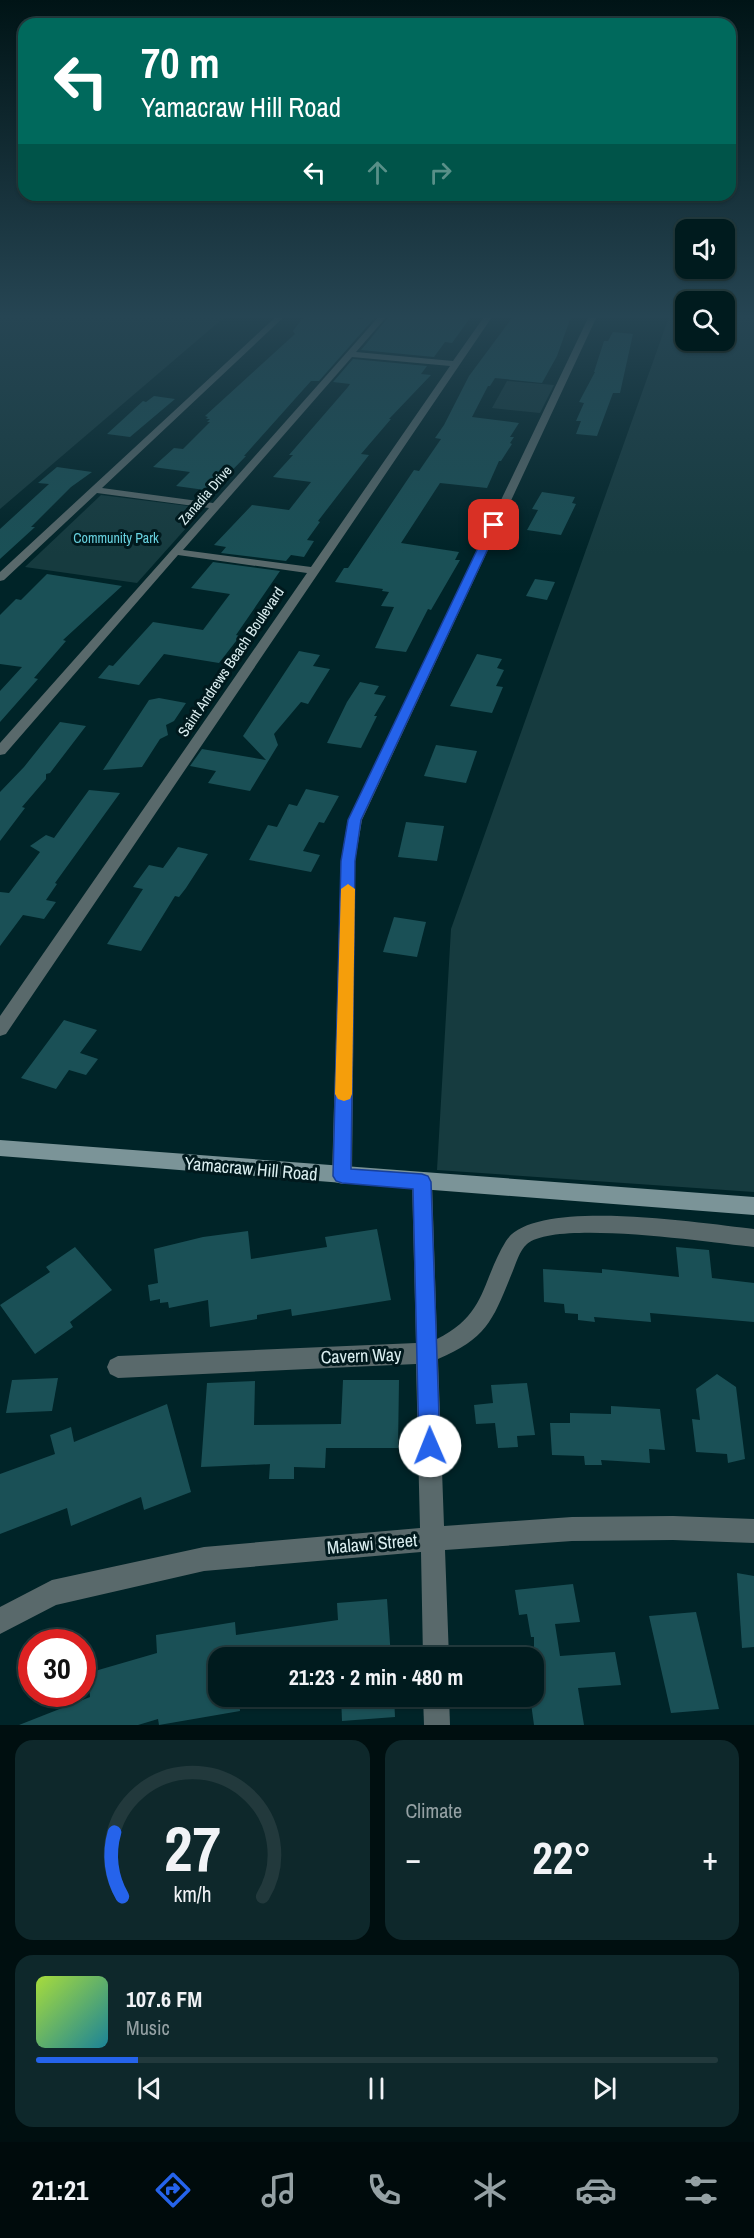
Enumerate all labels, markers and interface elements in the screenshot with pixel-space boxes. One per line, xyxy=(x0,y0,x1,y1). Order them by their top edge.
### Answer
text: 70 m xyxy=(141,35,220,91)
icon: left xyxy=(42,42,120,120)
text: Yamacraw Hill Road xyxy=(141,89,341,125)
icon: left xyxy=(298,156,331,189)
icon: ahead xyxy=(361,156,394,189)
icon: right xyxy=(424,156,457,189)
map controls xyxy=(675,219,735,351)
button: sound xyxy=(675,219,735,279)
button: search xyxy=(675,291,735,351)
street label: Zanadia Drive xyxy=(174,462,236,528)
pin xyxy=(468,499,519,550)
icon: arrive xyxy=(477,508,510,541)
park label: Community Park xyxy=(73,529,159,547)
street label: Saint Andrews Beach Boulevard xyxy=(173,583,289,741)
street label: Yamacraw Hill Road xyxy=(183,1150,319,1187)
street label: Cavern Way xyxy=(320,1342,402,1369)
position arrow xyxy=(398,1414,462,1478)
street label: Malawi Street xyxy=(326,1527,418,1560)
speed limit sign: 30 xyxy=(18,1629,96,1707)
text: 21:23 · 2 min · 480 m xyxy=(289,1662,463,1692)
text: Climate xyxy=(406,1797,462,1824)
text: 27 xyxy=(164,1806,221,1890)
text: 22° xyxy=(532,1827,591,1888)
text: − xyxy=(406,1836,421,1880)
text: + xyxy=(702,1836,718,1880)
text: km/h xyxy=(173,1880,211,1909)
text: 107.6 FM xyxy=(126,1984,202,2014)
text: Music xyxy=(126,2014,170,2041)
icon: previous xyxy=(133,2072,166,2105)
icon: pause xyxy=(360,2072,393,2105)
icon: next xyxy=(588,2072,621,2105)
icon: directions xyxy=(152,2169,194,2211)
icon: music xyxy=(258,2169,300,2211)
icon: phone xyxy=(363,2169,405,2211)
icon: climate xyxy=(469,2169,511,2211)
icon: car xyxy=(575,2169,617,2211)
icon: filters xyxy=(680,2169,722,2211)
text: 21:21 xyxy=(32,2172,88,2208)

